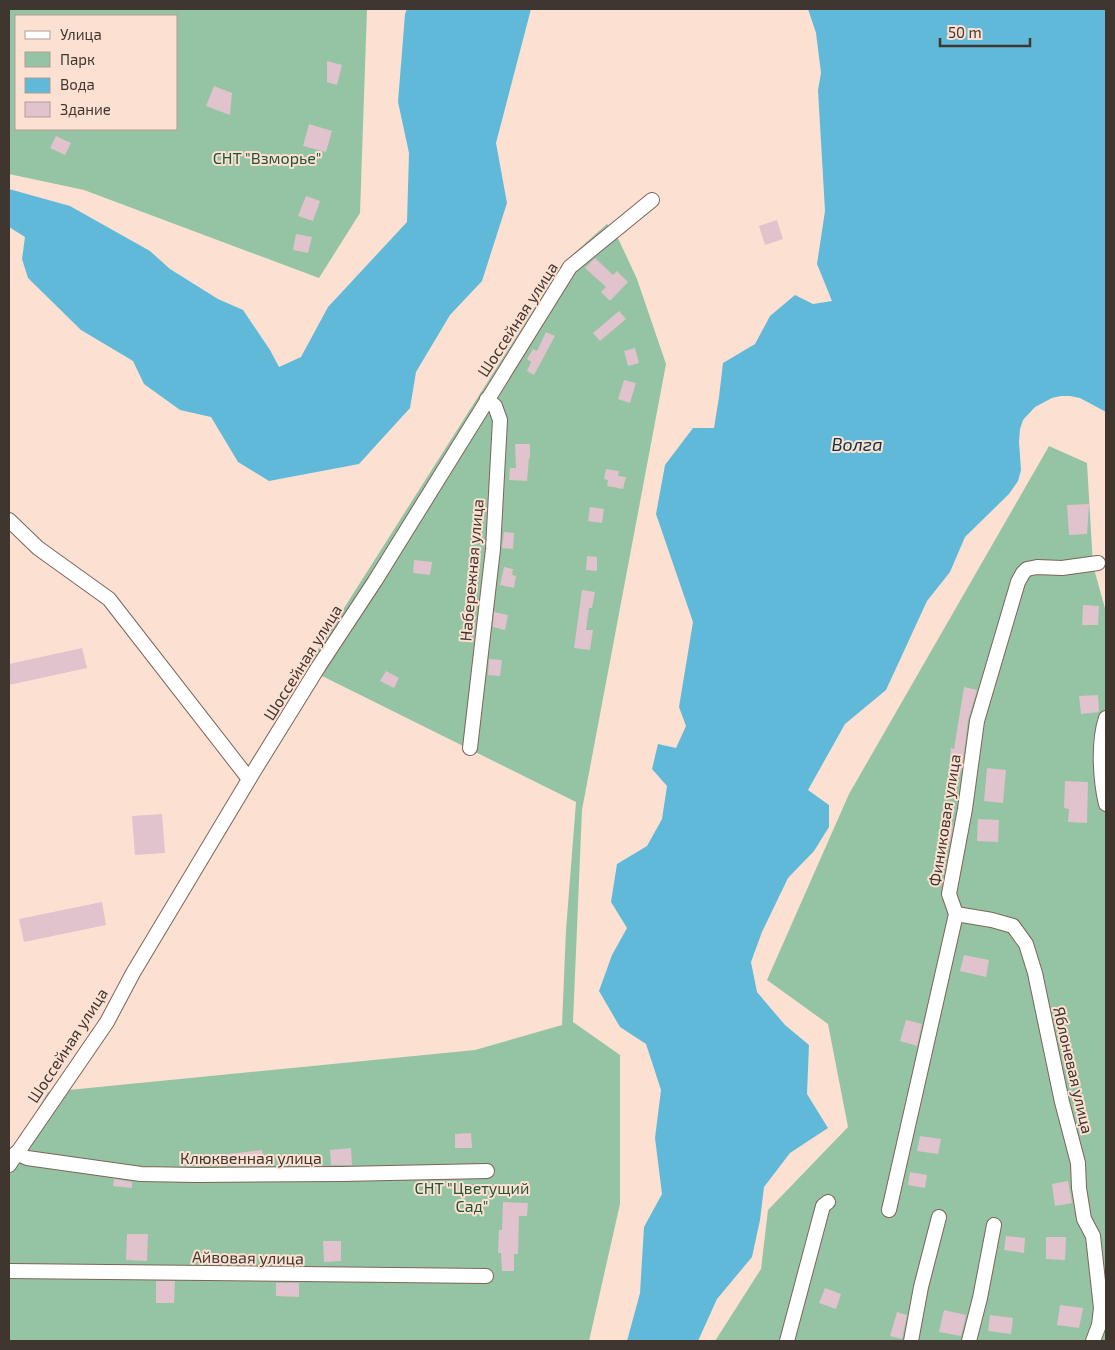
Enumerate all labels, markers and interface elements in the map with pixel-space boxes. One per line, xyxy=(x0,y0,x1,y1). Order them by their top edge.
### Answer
legend xyxy=(15,15,178,130)
scale bar xyxy=(940,15,1030,47)
text: 50 m xyxy=(948,23,982,41)
text: Улица xyxy=(60,25,102,43)
text: Парк xyxy=(60,50,95,68)
text: Вода xyxy=(60,75,95,93)
text: Здание xyxy=(60,100,111,118)
park label: СНТ "Взморье" xyxy=(213,148,321,167)
street label: Шоссейная улица xyxy=(473,258,562,380)
water label: Волга xyxy=(832,433,883,455)
street label: Набережная улица xyxy=(455,498,488,642)
street label: Шоссейная улица xyxy=(259,601,346,724)
street label: Финиковая улица xyxy=(924,753,965,888)
street label: Шоссейная улица xyxy=(23,984,112,1106)
street label: Яблоневая улица xyxy=(1049,1005,1098,1136)
street label: Клюквенная улица xyxy=(180,1148,322,1168)
park label: СНТ "Цветущий Сад" xyxy=(415,1178,529,1215)
street label: Айвовая улица xyxy=(192,1247,304,1268)

